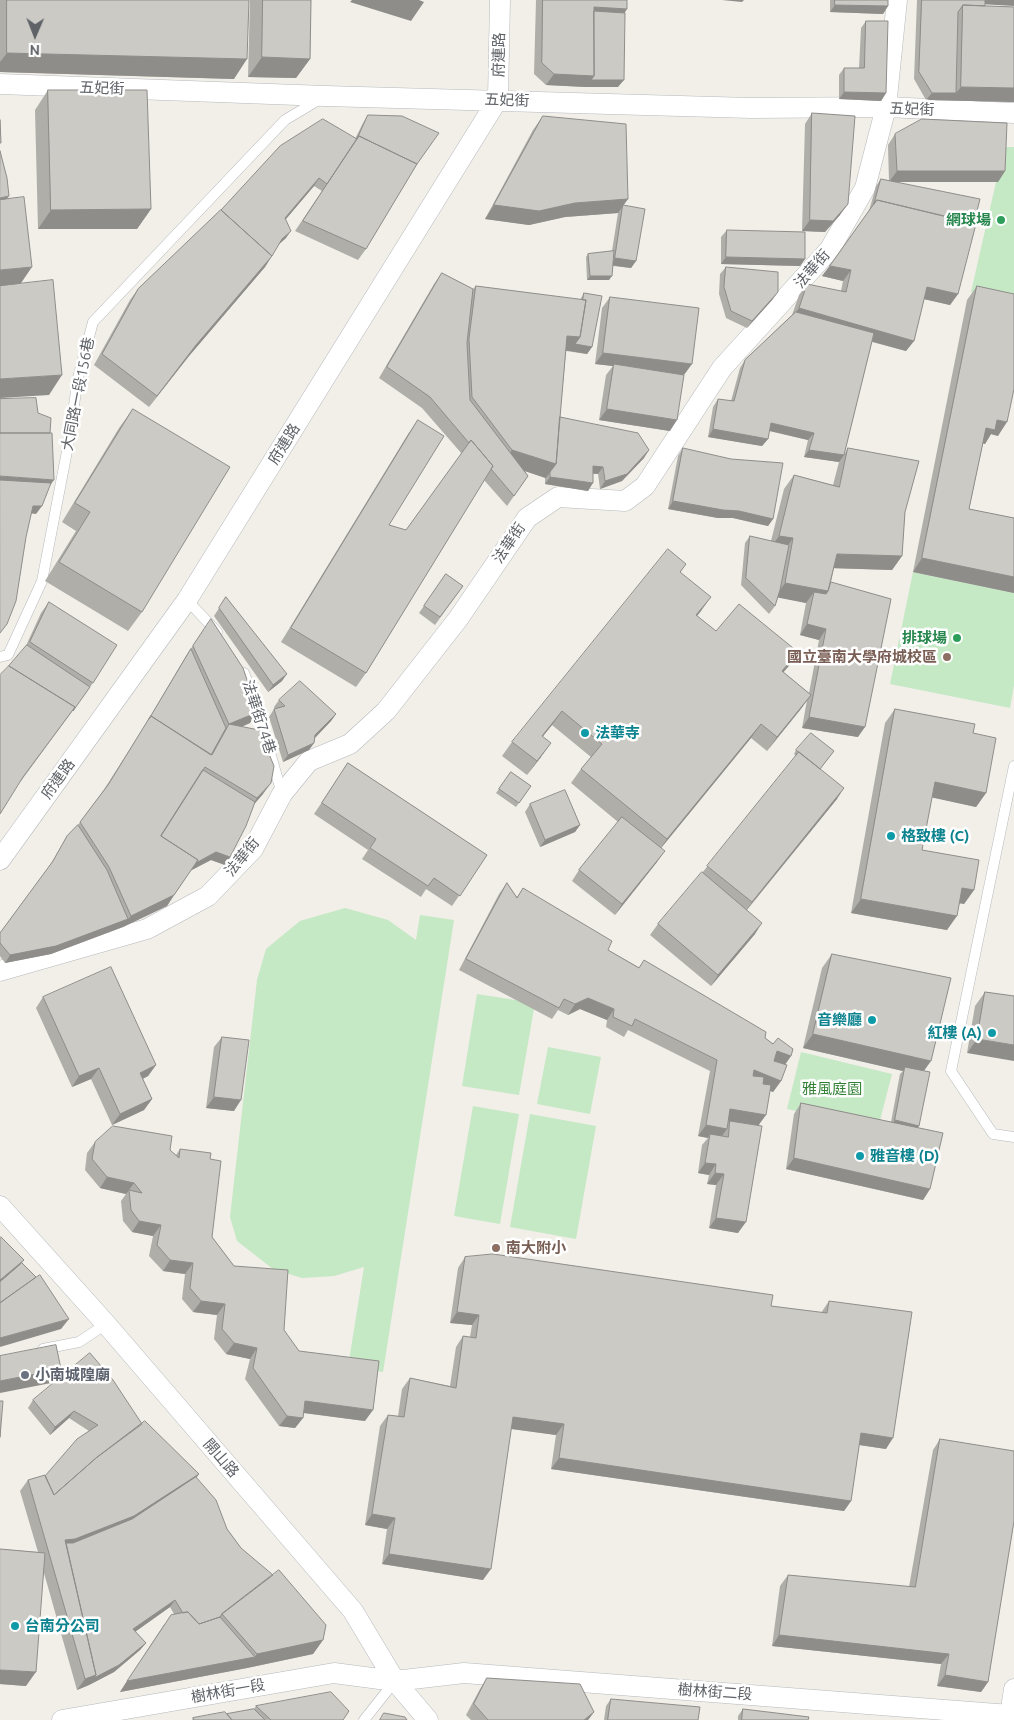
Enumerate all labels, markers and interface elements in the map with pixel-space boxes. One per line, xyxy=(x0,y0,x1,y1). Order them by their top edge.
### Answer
north arrow xyxy=(10,10,60,60)
street label: 府連路 xyxy=(490,32,508,78)
text: N xyxy=(29,42,40,58)
street label: 五妃街 xyxy=(79,78,125,98)
street label: 五妃街 xyxy=(484,90,530,110)
street label: 五妃街 xyxy=(889,99,935,119)
place label: 網球場 xyxy=(946,211,991,229)
marker: 網球場 xyxy=(995,214,1007,226)
street label: 法華街 xyxy=(790,246,834,292)
street label: 大同路一段156巷 xyxy=(58,336,98,452)
street label: 府連路 xyxy=(264,420,304,468)
street label: 法華街 xyxy=(489,519,529,567)
place label: 排球場 xyxy=(902,629,947,647)
marker: 排球場 xyxy=(951,632,963,644)
place label: 國立臺南大學府城校區 xyxy=(787,648,937,666)
marker: 國立臺南大學府城校區 xyxy=(941,651,953,663)
street label: 法華街74巷 xyxy=(239,678,279,756)
place label: 法華寺 xyxy=(595,724,640,742)
marker: 法華寺 xyxy=(579,727,591,739)
street label: 府連路 xyxy=(37,756,79,802)
place label: 格致樓 (C) xyxy=(901,827,969,845)
marker: 格致樓 (C) xyxy=(885,830,897,842)
street label: 法華街 xyxy=(221,834,263,880)
place label: 音樂廳 xyxy=(817,1011,862,1029)
marker: 音樂廳 xyxy=(866,1014,878,1026)
place label: 紅樓 (A) xyxy=(928,1024,982,1042)
marker: 紅樓 (A) xyxy=(986,1027,998,1039)
park label: 雅風庭園 xyxy=(802,1080,862,1098)
place label: 雅音樓 (D) xyxy=(870,1147,940,1165)
marker: 雅音樓 (D) xyxy=(854,1150,866,1162)
place label: 南大附小 xyxy=(506,1239,566,1257)
marker: 南大附小 xyxy=(490,1242,502,1254)
place label: 小南城隍廟 xyxy=(35,1366,110,1384)
marker: 小南城隍廟 xyxy=(19,1369,31,1381)
street label: 開山路 xyxy=(199,1435,243,1481)
place label: 台南分公司 xyxy=(25,1617,100,1635)
marker: 台南分公司 xyxy=(9,1620,21,1632)
street label: 樹林街一段 xyxy=(190,1676,266,1706)
street label: 樹林街二段 xyxy=(677,1680,753,1704)

